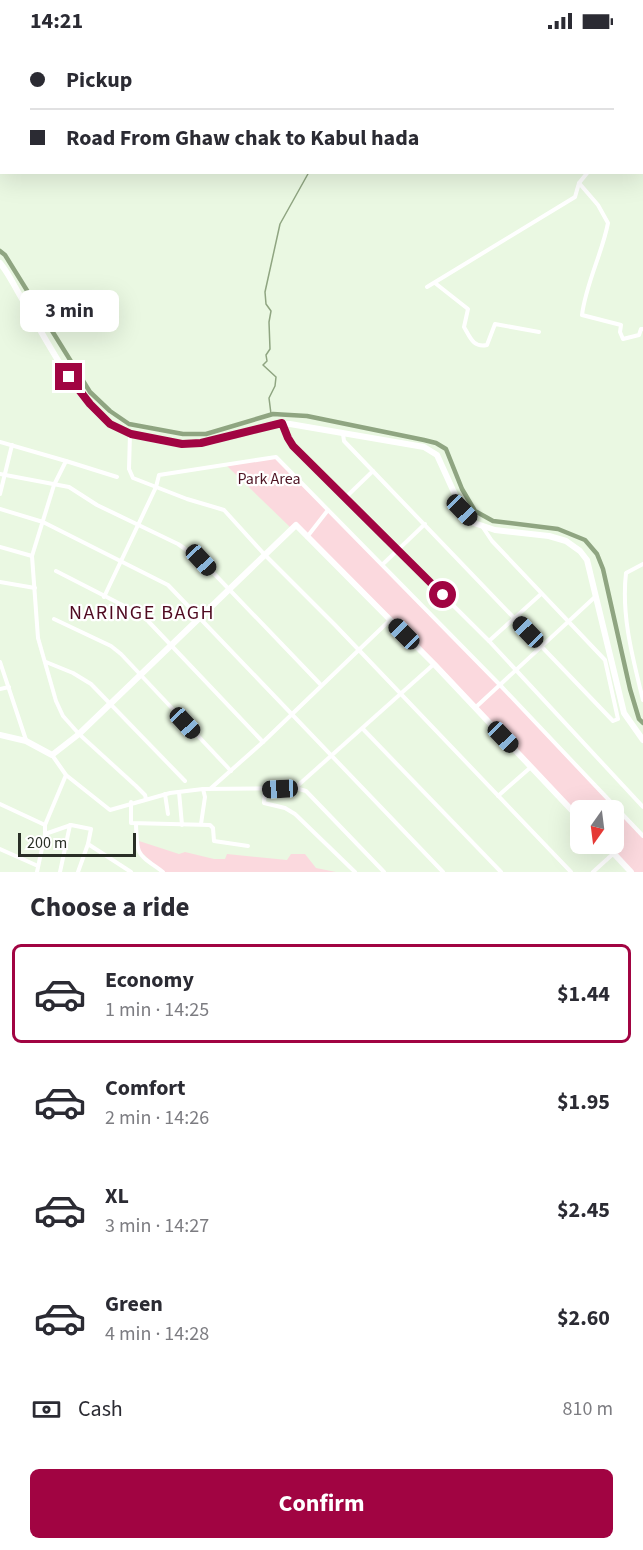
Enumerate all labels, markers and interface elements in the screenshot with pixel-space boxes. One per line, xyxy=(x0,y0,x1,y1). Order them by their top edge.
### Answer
text: 14:21 xyxy=(30,5,83,37)
text: Pickup xyxy=(66,64,132,96)
text: Road From Ghaw chak to Kabul hada xyxy=(66,122,419,154)
callout: 3 min xyxy=(20,290,118,332)
text: 3 min xyxy=(45,297,94,325)
route end xyxy=(55,363,82,390)
park label: Park Area xyxy=(238,468,300,490)
car xyxy=(443,491,481,529)
car xyxy=(182,541,220,579)
route start xyxy=(429,581,456,608)
district label: NARINGE BAGH xyxy=(69,599,215,627)
car xyxy=(509,613,547,651)
car xyxy=(385,615,423,653)
car xyxy=(166,704,204,742)
car xyxy=(484,718,522,756)
car xyxy=(262,779,298,799)
north arrow xyxy=(570,800,624,854)
map controls xyxy=(570,800,624,854)
scale bar xyxy=(18,830,136,857)
text: 200 m xyxy=(27,832,67,854)
text: Choose a ride xyxy=(30,888,190,927)
text: Economy xyxy=(105,964,194,996)
icon: car xyxy=(33,967,87,1021)
text: $1.44 xyxy=(557,978,610,1010)
text: 1 min · 14:25 xyxy=(105,996,209,1024)
text: Comfort xyxy=(105,1072,186,1104)
icon: car xyxy=(33,1075,87,1129)
text: $1.95 xyxy=(557,1086,610,1118)
text: 2 min · 14:26 xyxy=(105,1104,209,1132)
text: XL xyxy=(105,1180,129,1212)
icon: car xyxy=(33,1183,87,1237)
text: $2.45 xyxy=(557,1194,610,1226)
text: 3 min · 14:27 xyxy=(105,1212,209,1240)
text: Green xyxy=(105,1288,163,1320)
icon: car xyxy=(33,1291,87,1345)
text: $2.60 xyxy=(557,1302,610,1334)
text: 4 min · 14:28 xyxy=(105,1320,209,1348)
icon: cash xyxy=(30,1393,63,1426)
text: Cash xyxy=(78,1393,123,1425)
text: 810 m xyxy=(563,1395,613,1423)
button: Confirm xyxy=(30,1469,613,1538)

